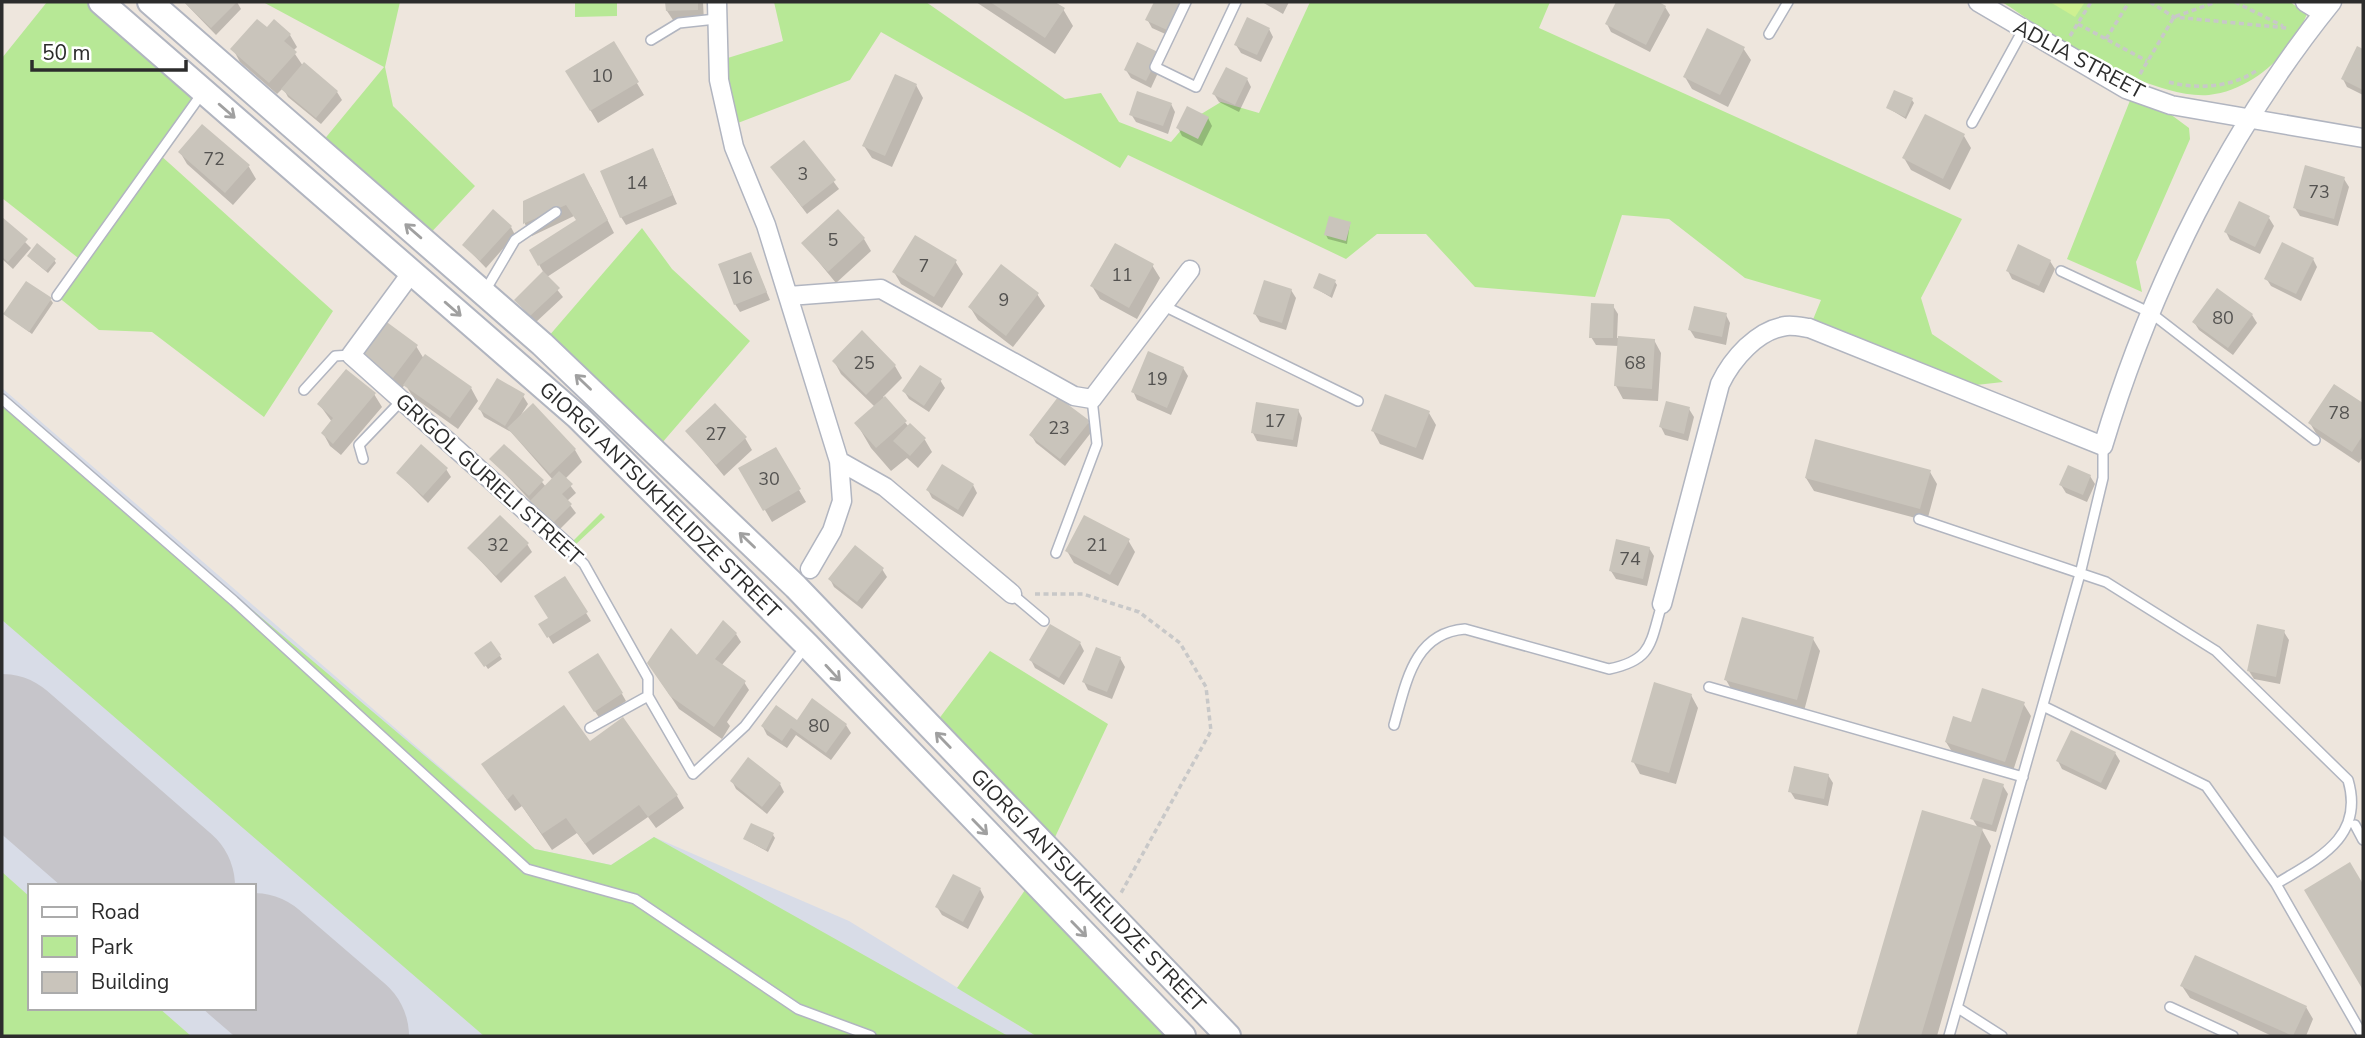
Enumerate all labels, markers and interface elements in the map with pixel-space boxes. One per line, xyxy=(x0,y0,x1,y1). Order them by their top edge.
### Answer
street label: ADLIA STREET xyxy=(2009,13,2150,105)
scale bar xyxy=(32,28,186,72)
text: 50 m xyxy=(42,39,91,67)
house number: 10 xyxy=(591,64,613,88)
one-way arrow xyxy=(217,103,235,119)
house number: 72 xyxy=(203,147,225,171)
house number: 3 xyxy=(798,162,808,186)
house number: 14 xyxy=(626,171,648,195)
house number: 73 xyxy=(2308,180,2330,204)
one-way arrow xyxy=(404,223,422,239)
house number: 5 xyxy=(828,228,838,252)
house number: 7 xyxy=(919,254,929,278)
house number: 11 xyxy=(1111,263,1133,287)
house number: 16 xyxy=(731,266,753,290)
house number: 9 xyxy=(999,288,1009,312)
one-way arrow xyxy=(444,301,462,317)
house number: 80 xyxy=(2212,306,2234,330)
house number: 25 xyxy=(853,351,875,375)
house number: 68 xyxy=(1624,351,1646,375)
house number: 19 xyxy=(1146,367,1168,391)
one-way arrow xyxy=(575,374,592,391)
street label: GIORGI ANTSUKHELIDZE STREET xyxy=(533,376,787,625)
street label: GRIGOL GURIELI STREET xyxy=(389,387,589,571)
house number: 78 xyxy=(2328,401,2350,425)
house number: 17 xyxy=(1264,409,1286,433)
house number: 23 xyxy=(1048,416,1070,440)
house number: 27 xyxy=(705,422,727,446)
house number: 30 xyxy=(758,467,780,491)
one-way arrow xyxy=(739,531,756,548)
house number: 32 xyxy=(487,533,509,557)
house number: 21 xyxy=(1086,533,1108,557)
house number: 74 xyxy=(1619,547,1641,571)
one-way arrow xyxy=(825,665,842,682)
house number: 80 xyxy=(808,714,830,738)
one-way arrow xyxy=(935,731,952,748)
street label: GIORGI ANTSUKHELIDZE STREET xyxy=(964,763,1212,1019)
one-way arrow xyxy=(971,818,988,835)
legend xyxy=(28,884,256,1010)
text: Road xyxy=(91,898,140,926)
one-way arrow xyxy=(1071,921,1088,938)
text: Park xyxy=(91,933,133,961)
text: Building xyxy=(91,968,169,996)

